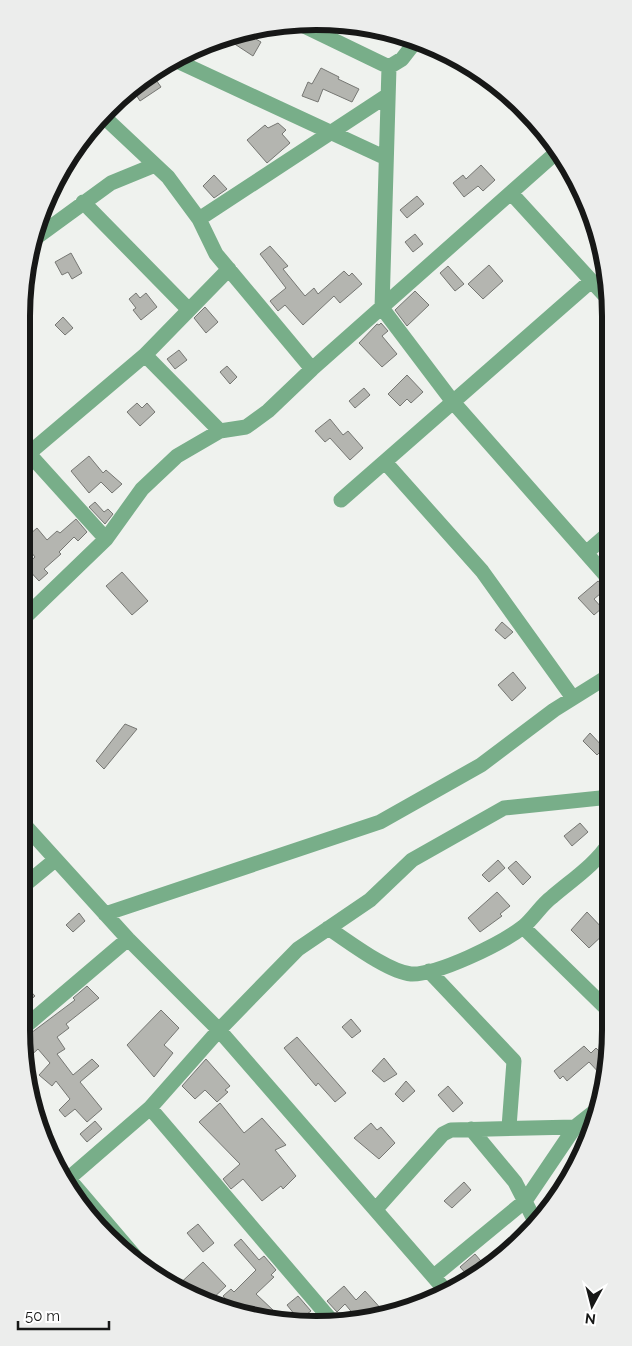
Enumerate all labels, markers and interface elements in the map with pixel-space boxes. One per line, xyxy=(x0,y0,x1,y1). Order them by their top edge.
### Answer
north arrow xyxy=(567,1281,617,1331)
scale bar xyxy=(18,1298,109,1330)
text: 50 m xyxy=(25,1307,60,1325)
text: N xyxy=(584,1310,597,1327)

